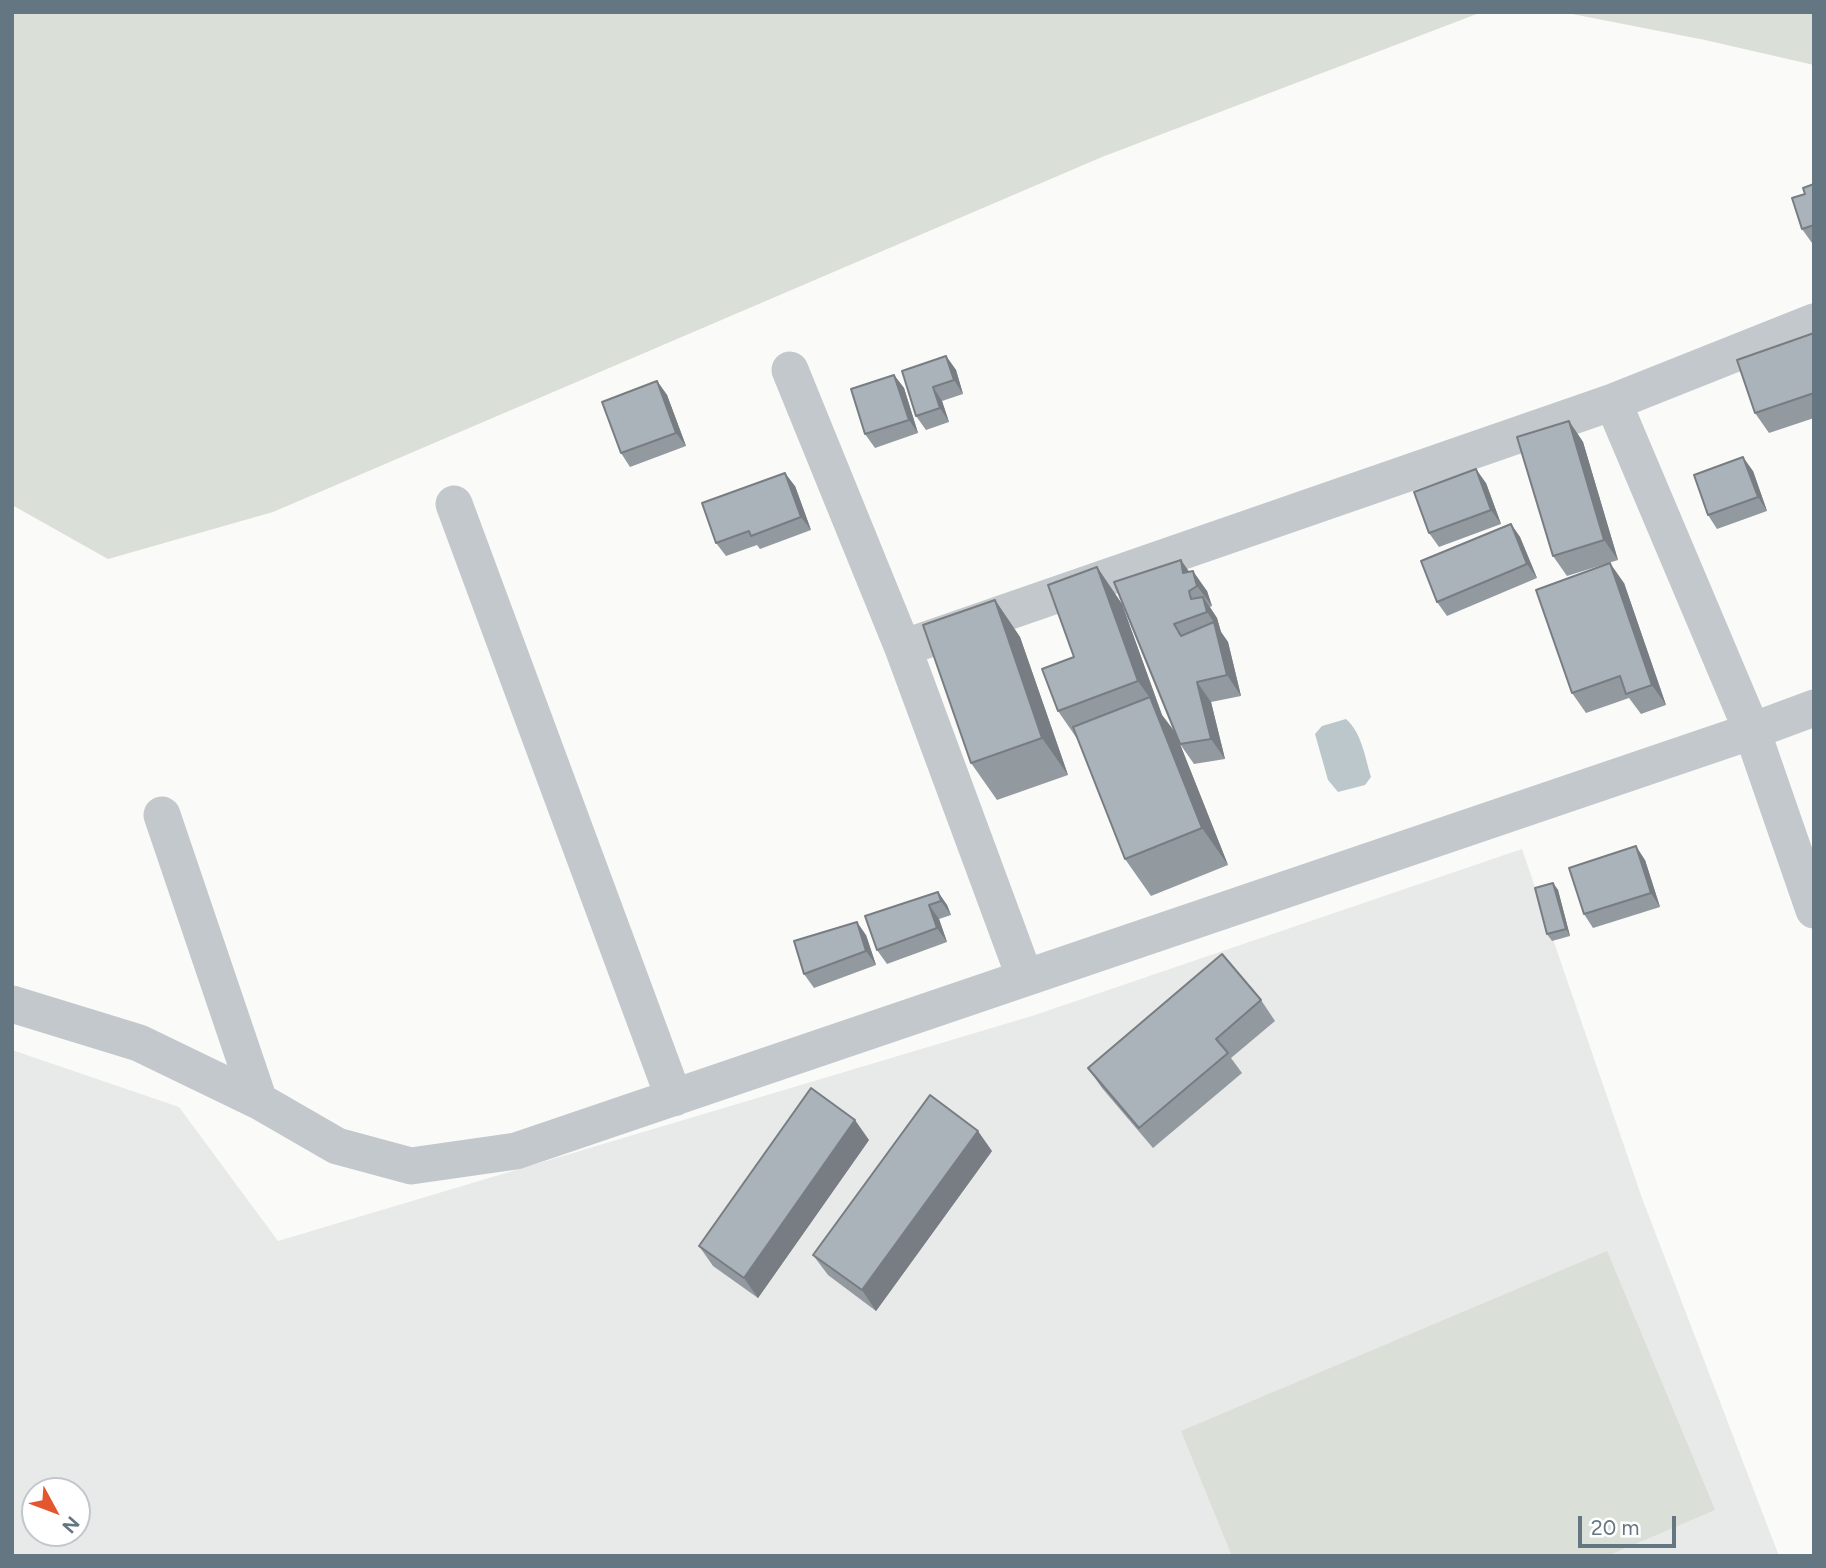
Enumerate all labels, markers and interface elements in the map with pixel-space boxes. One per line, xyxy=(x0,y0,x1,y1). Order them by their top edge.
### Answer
north arrow xyxy=(21,1477,91,1547)
scale bar xyxy=(1581,1502,1679,1546)
text: N xyxy=(57,1512,84,1538)
text: 20 m xyxy=(1591,1515,1639,1540)

